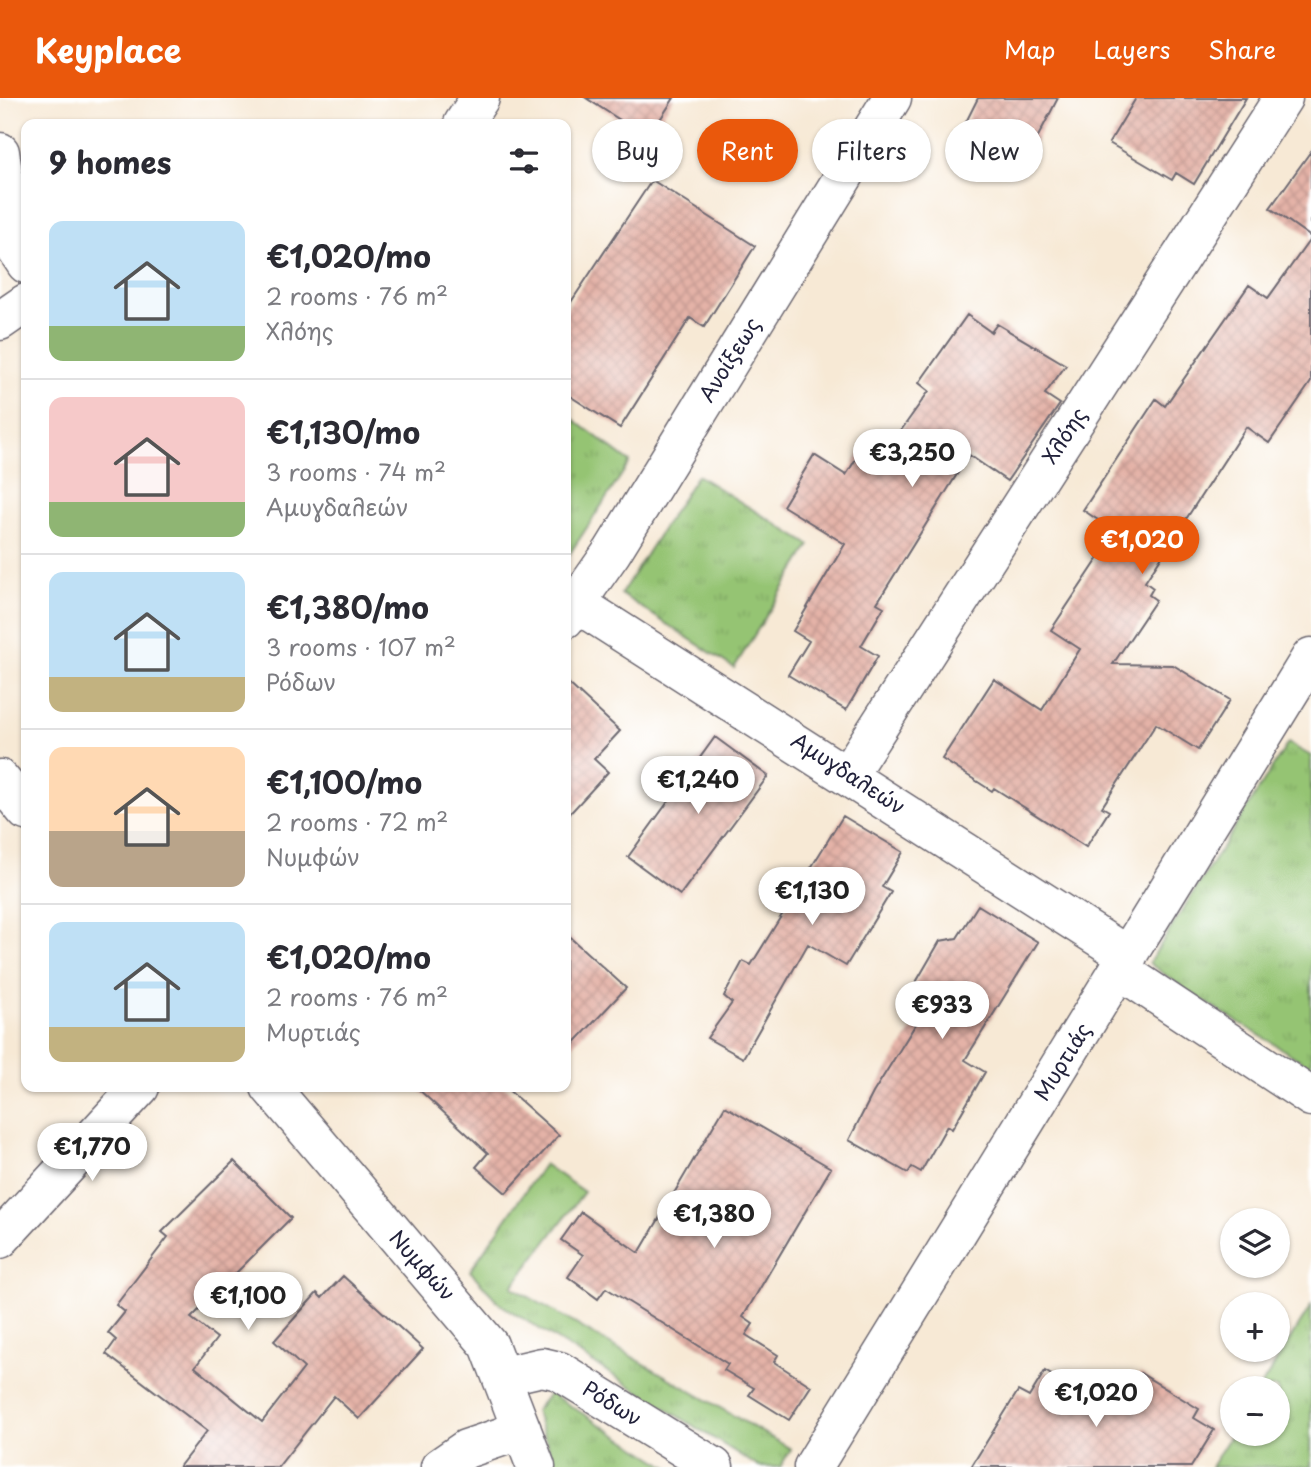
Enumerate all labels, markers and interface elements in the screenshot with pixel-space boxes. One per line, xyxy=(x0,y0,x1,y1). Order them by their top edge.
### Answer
text: Keyplace xyxy=(35,24,182,74)
text: Map xyxy=(1004,31,1055,67)
text: Layers xyxy=(1093,31,1170,67)
text: Share xyxy=(1208,31,1276,67)
chip: Buy xyxy=(592,119,683,182)
chip: Rent xyxy=(697,119,798,182)
chip: Filters xyxy=(812,119,931,182)
chip: New xyxy=(945,119,1043,182)
text: 9 homes xyxy=(49,139,171,184)
icon: filters xyxy=(505,142,543,180)
text: €1,020/mo xyxy=(266,233,431,278)
icon: home xyxy=(105,249,189,333)
text: 2 rooms · 76 m² xyxy=(266,278,448,313)
street label: Ανοίξεως xyxy=(690,310,767,407)
text: Χλόης xyxy=(266,313,334,348)
street label: Χλόης xyxy=(1033,400,1094,470)
text: €1,130/mo xyxy=(266,409,420,454)
icon: home xyxy=(105,425,189,509)
pin: €3,250 xyxy=(855,430,969,489)
text: €3,250 xyxy=(869,434,955,469)
text: 3 rooms · 74 m² xyxy=(266,454,446,489)
text: Αμυγδαλεών xyxy=(266,489,409,524)
pin: €1,020 xyxy=(1085,517,1199,576)
text: €1,020 xyxy=(1100,521,1184,556)
text: €1,380/mo xyxy=(266,584,429,629)
icon: home xyxy=(105,600,189,684)
text: 3 rooms · 107 m² xyxy=(266,629,456,664)
text: Ρόδων xyxy=(266,664,336,699)
street label: Αμυγδαλεών xyxy=(786,723,912,821)
pin: €1,240 xyxy=(641,756,755,816)
text: €1,100/mo xyxy=(266,759,422,804)
text: €1,240 xyxy=(657,761,739,796)
icon: home xyxy=(105,775,189,859)
text: 2 rooms · 72 m² xyxy=(266,804,448,839)
text: Νυμφών xyxy=(266,839,360,874)
pin: €1,130 xyxy=(755,868,869,927)
text: €1,130 xyxy=(774,872,850,907)
text: €1,020/mo xyxy=(266,934,431,979)
icon: home xyxy=(105,950,189,1034)
text: 2 rooms · 76 m² xyxy=(266,979,448,1014)
pin: €933 xyxy=(901,982,983,1041)
text: €933 xyxy=(911,986,973,1021)
text: Μυρτιάς xyxy=(266,1014,361,1049)
street label: Μυρτιάς xyxy=(1025,1016,1098,1106)
pin: €1,770 xyxy=(35,1124,149,1183)
text: €1,770 xyxy=(53,1128,131,1163)
pin: €1,380 xyxy=(657,1190,771,1250)
text: €1,380 xyxy=(673,1195,755,1230)
map controls xyxy=(1220,1208,1290,1446)
button: layers xyxy=(1220,1208,1290,1278)
street label: Νυμφών xyxy=(383,1222,464,1307)
pin: €1,100 xyxy=(191,1272,305,1332)
text: €1,100 xyxy=(210,1277,286,1312)
button: + xyxy=(1220,1292,1290,1362)
pin: €1,020 xyxy=(1039,1370,1153,1429)
street label: Ρόδων xyxy=(577,1372,649,1433)
text: €1,020 xyxy=(1054,1374,1138,1409)
button: − xyxy=(1220,1376,1290,1446)

